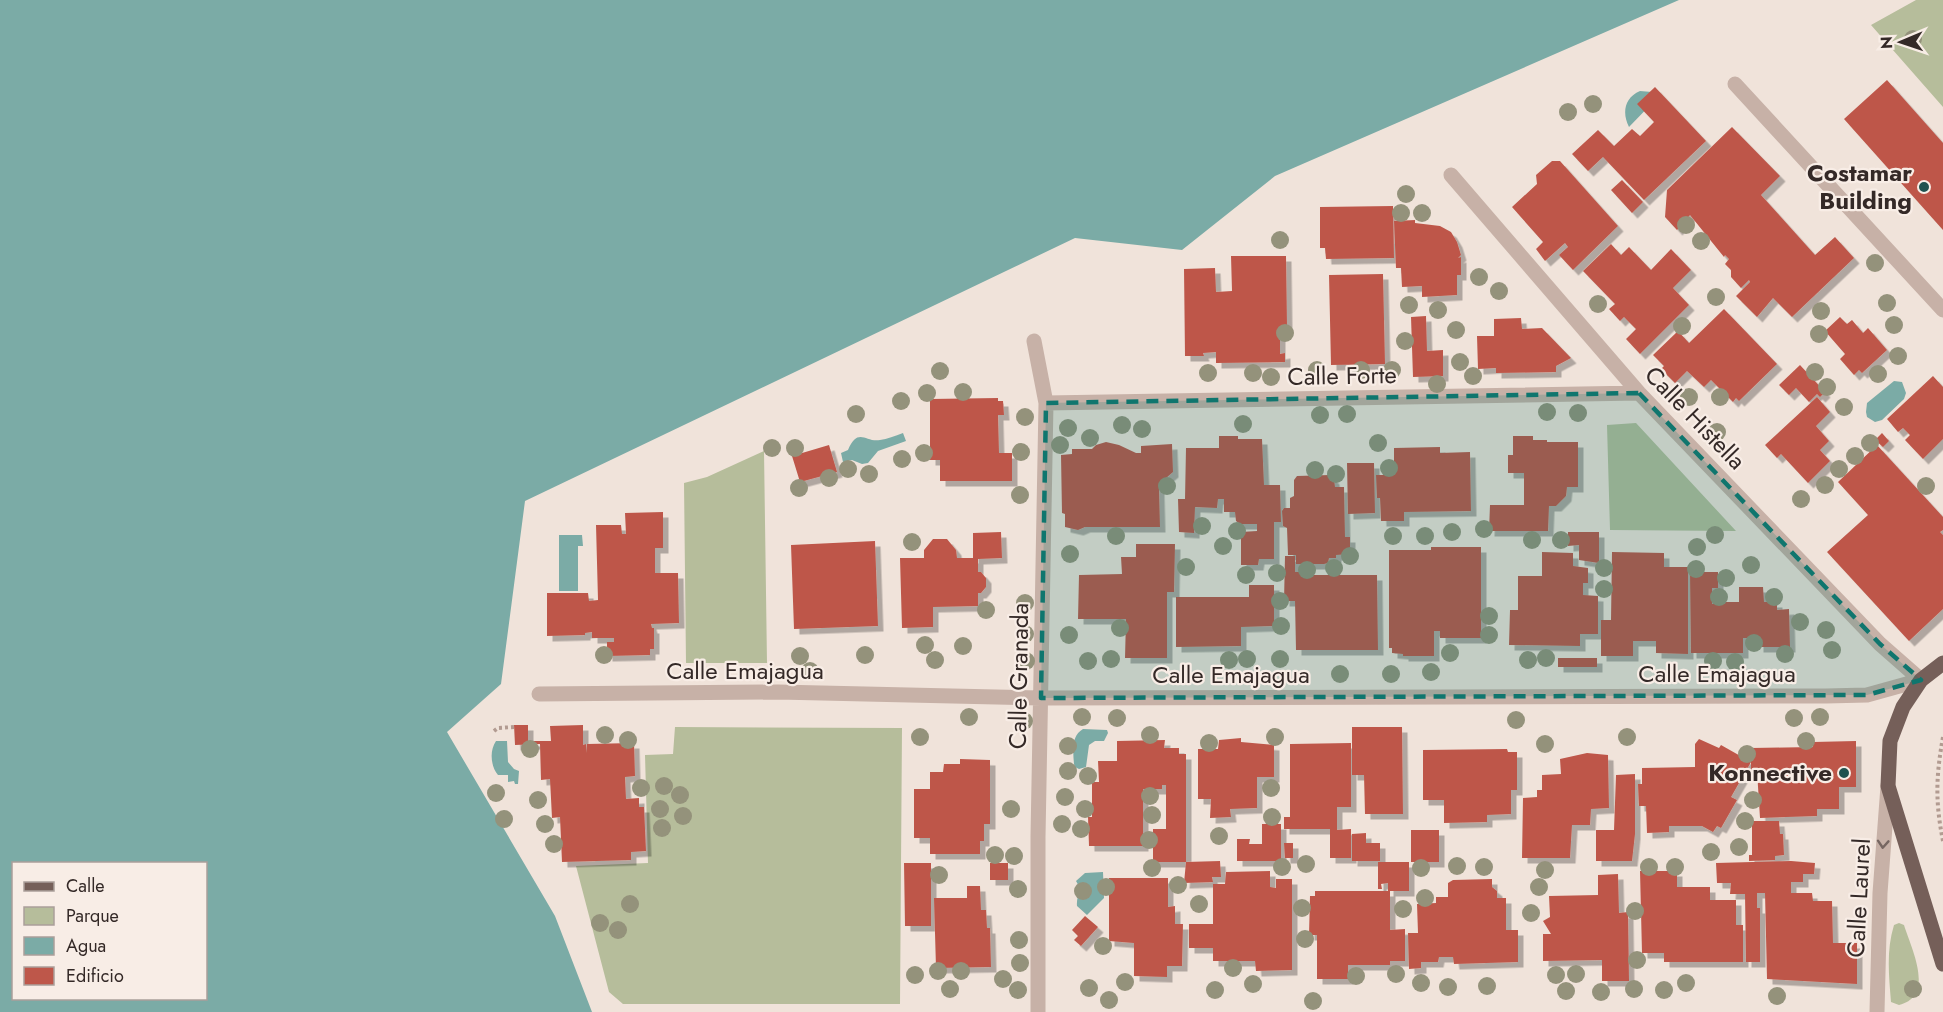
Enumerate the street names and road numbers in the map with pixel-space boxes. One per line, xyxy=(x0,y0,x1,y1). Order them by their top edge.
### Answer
street label: Calle Forte xyxy=(1287,357,1397,394)
street label: Calle Histella xyxy=(1637,358,1754,477)
street label: Calle Granada xyxy=(1000,603,1037,749)
street label: Calle Emajagua xyxy=(666,653,824,688)
street label: Calle Emajagua xyxy=(1638,656,1796,691)
street label: Calle Emajagua xyxy=(1152,657,1310,692)
street label: Calle Laurel xyxy=(1838,837,1879,958)

